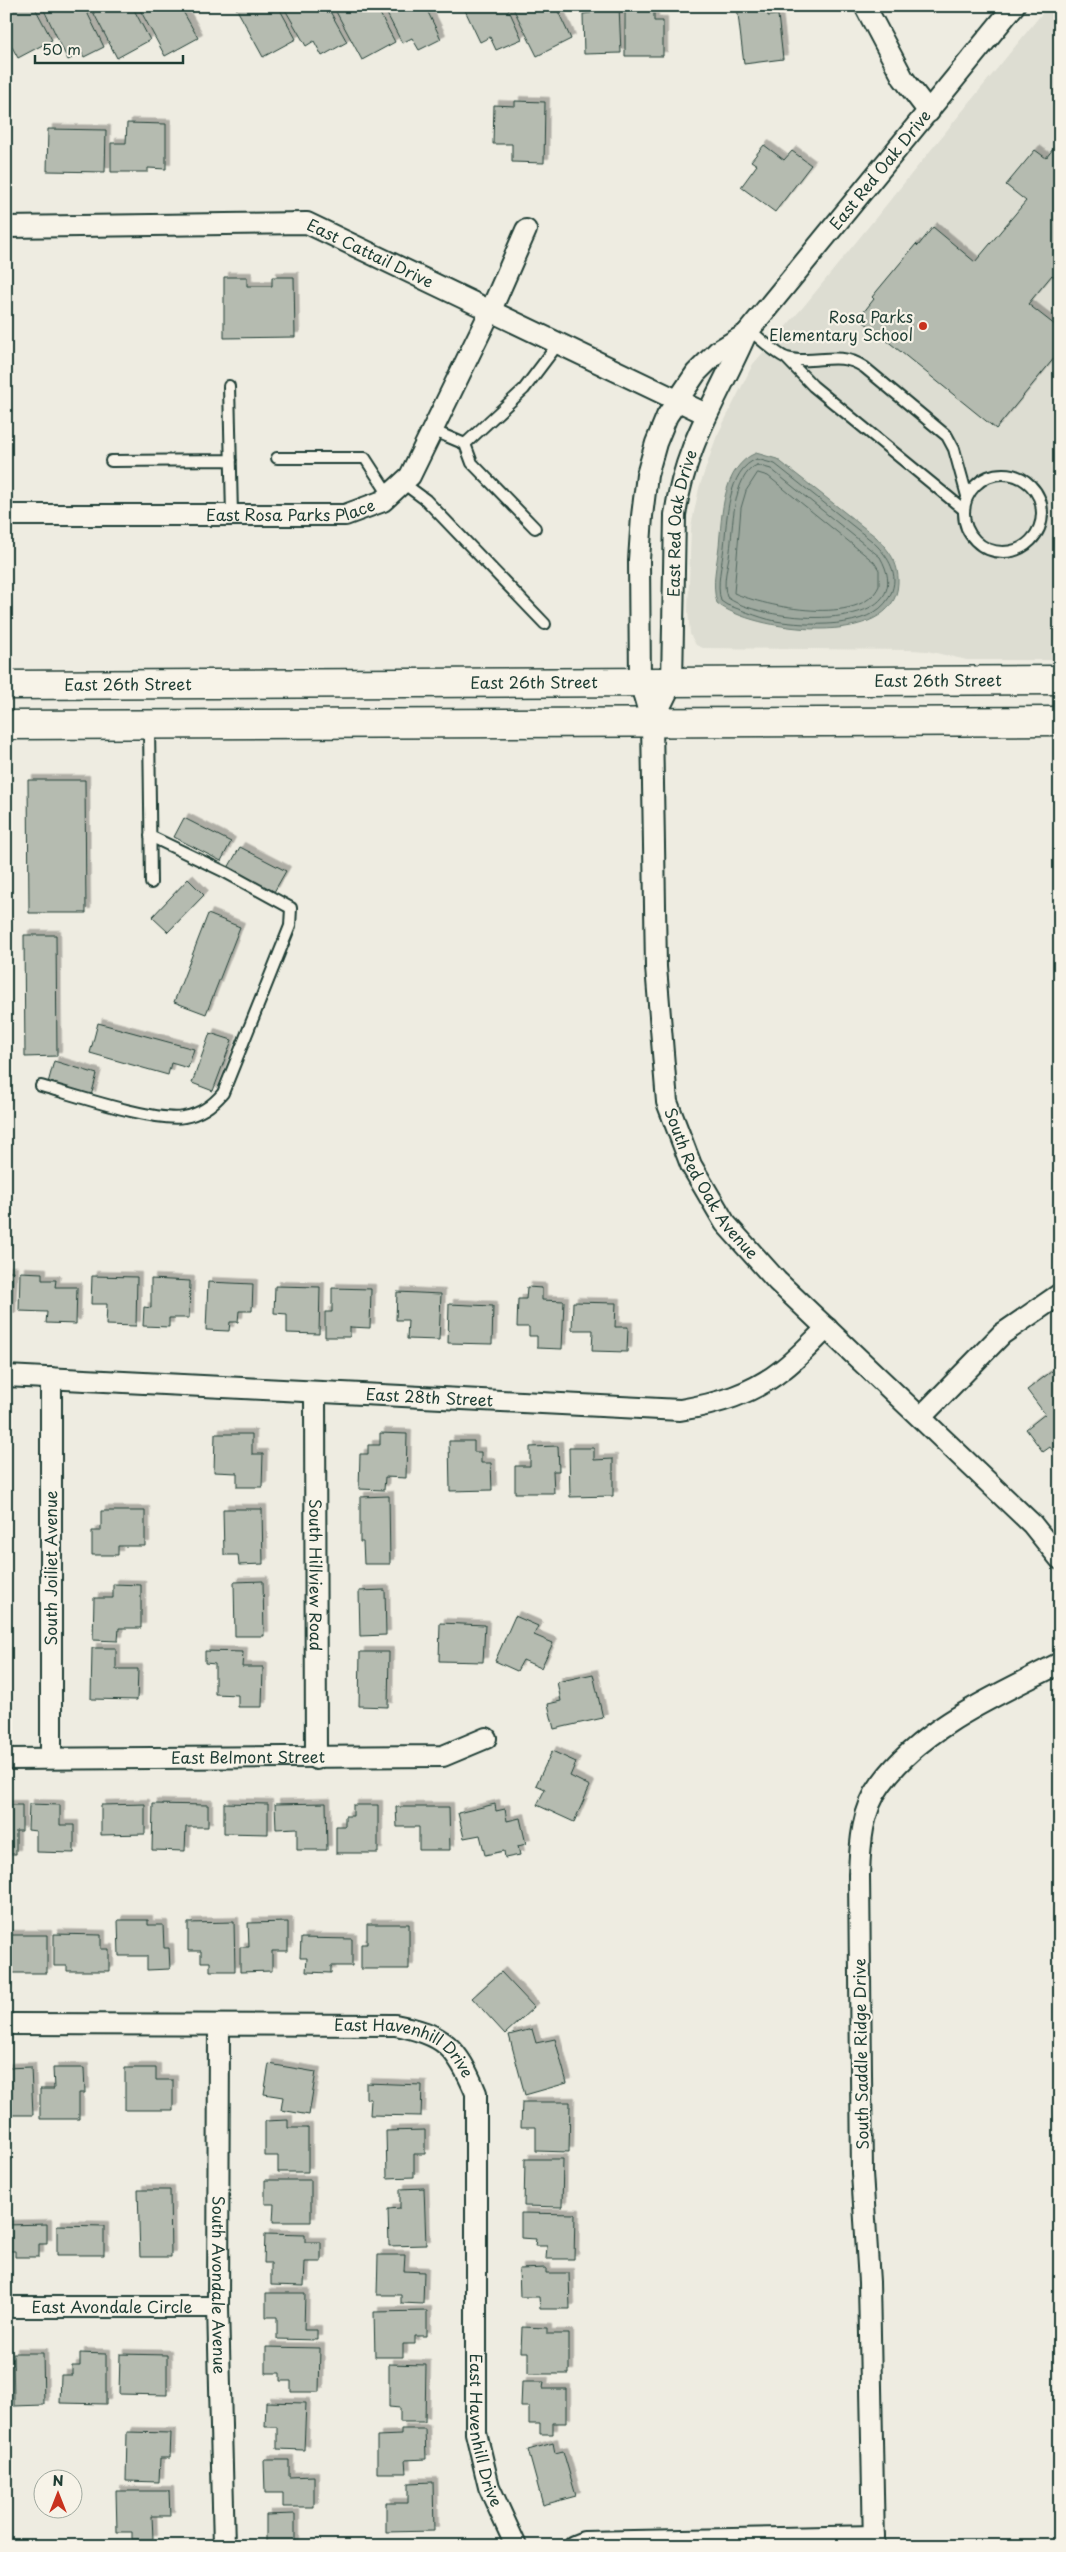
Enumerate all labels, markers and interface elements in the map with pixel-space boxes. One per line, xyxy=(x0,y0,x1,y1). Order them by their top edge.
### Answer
scale bar xyxy=(35,32,182,64)
text: 50 m xyxy=(42,37,81,60)
street label: East Red Oak Drive xyxy=(823,104,936,235)
street label: East Cattail Drive xyxy=(303,212,438,293)
place label: Rosa Parks Elementary School xyxy=(769,304,913,346)
marker: Rosa Parks Elementary School xyxy=(917,320,929,332)
street label: East Red Oak Drive xyxy=(661,446,702,597)
street label: East Rosa Parks Place xyxy=(206,492,378,526)
street label: East 26th Street xyxy=(874,667,1002,692)
street label: East 26th Street xyxy=(470,669,598,694)
street label: East 26th Street xyxy=(64,671,192,696)
street label: South Red Oak Avenue xyxy=(659,1104,765,1264)
street label: East 28th Street xyxy=(365,1381,494,1412)
street label: South Joiliet Avenue xyxy=(38,1490,62,1646)
street label: South Hillview Road xyxy=(304,1499,329,1651)
street label: East Belmont Street xyxy=(171,1744,325,1769)
street label: South Saddle Ridge Drive xyxy=(846,1958,874,2150)
street label: East Havenhill Drive xyxy=(334,2012,480,2081)
street label: South Avondale Avenue xyxy=(207,2196,233,2375)
street label: East Avondale Circle xyxy=(32,2294,192,2318)
street label: East Havenhill Drive xyxy=(465,2353,509,2510)
north arrow xyxy=(32,2470,82,2520)
text: N xyxy=(52,2470,64,2491)

